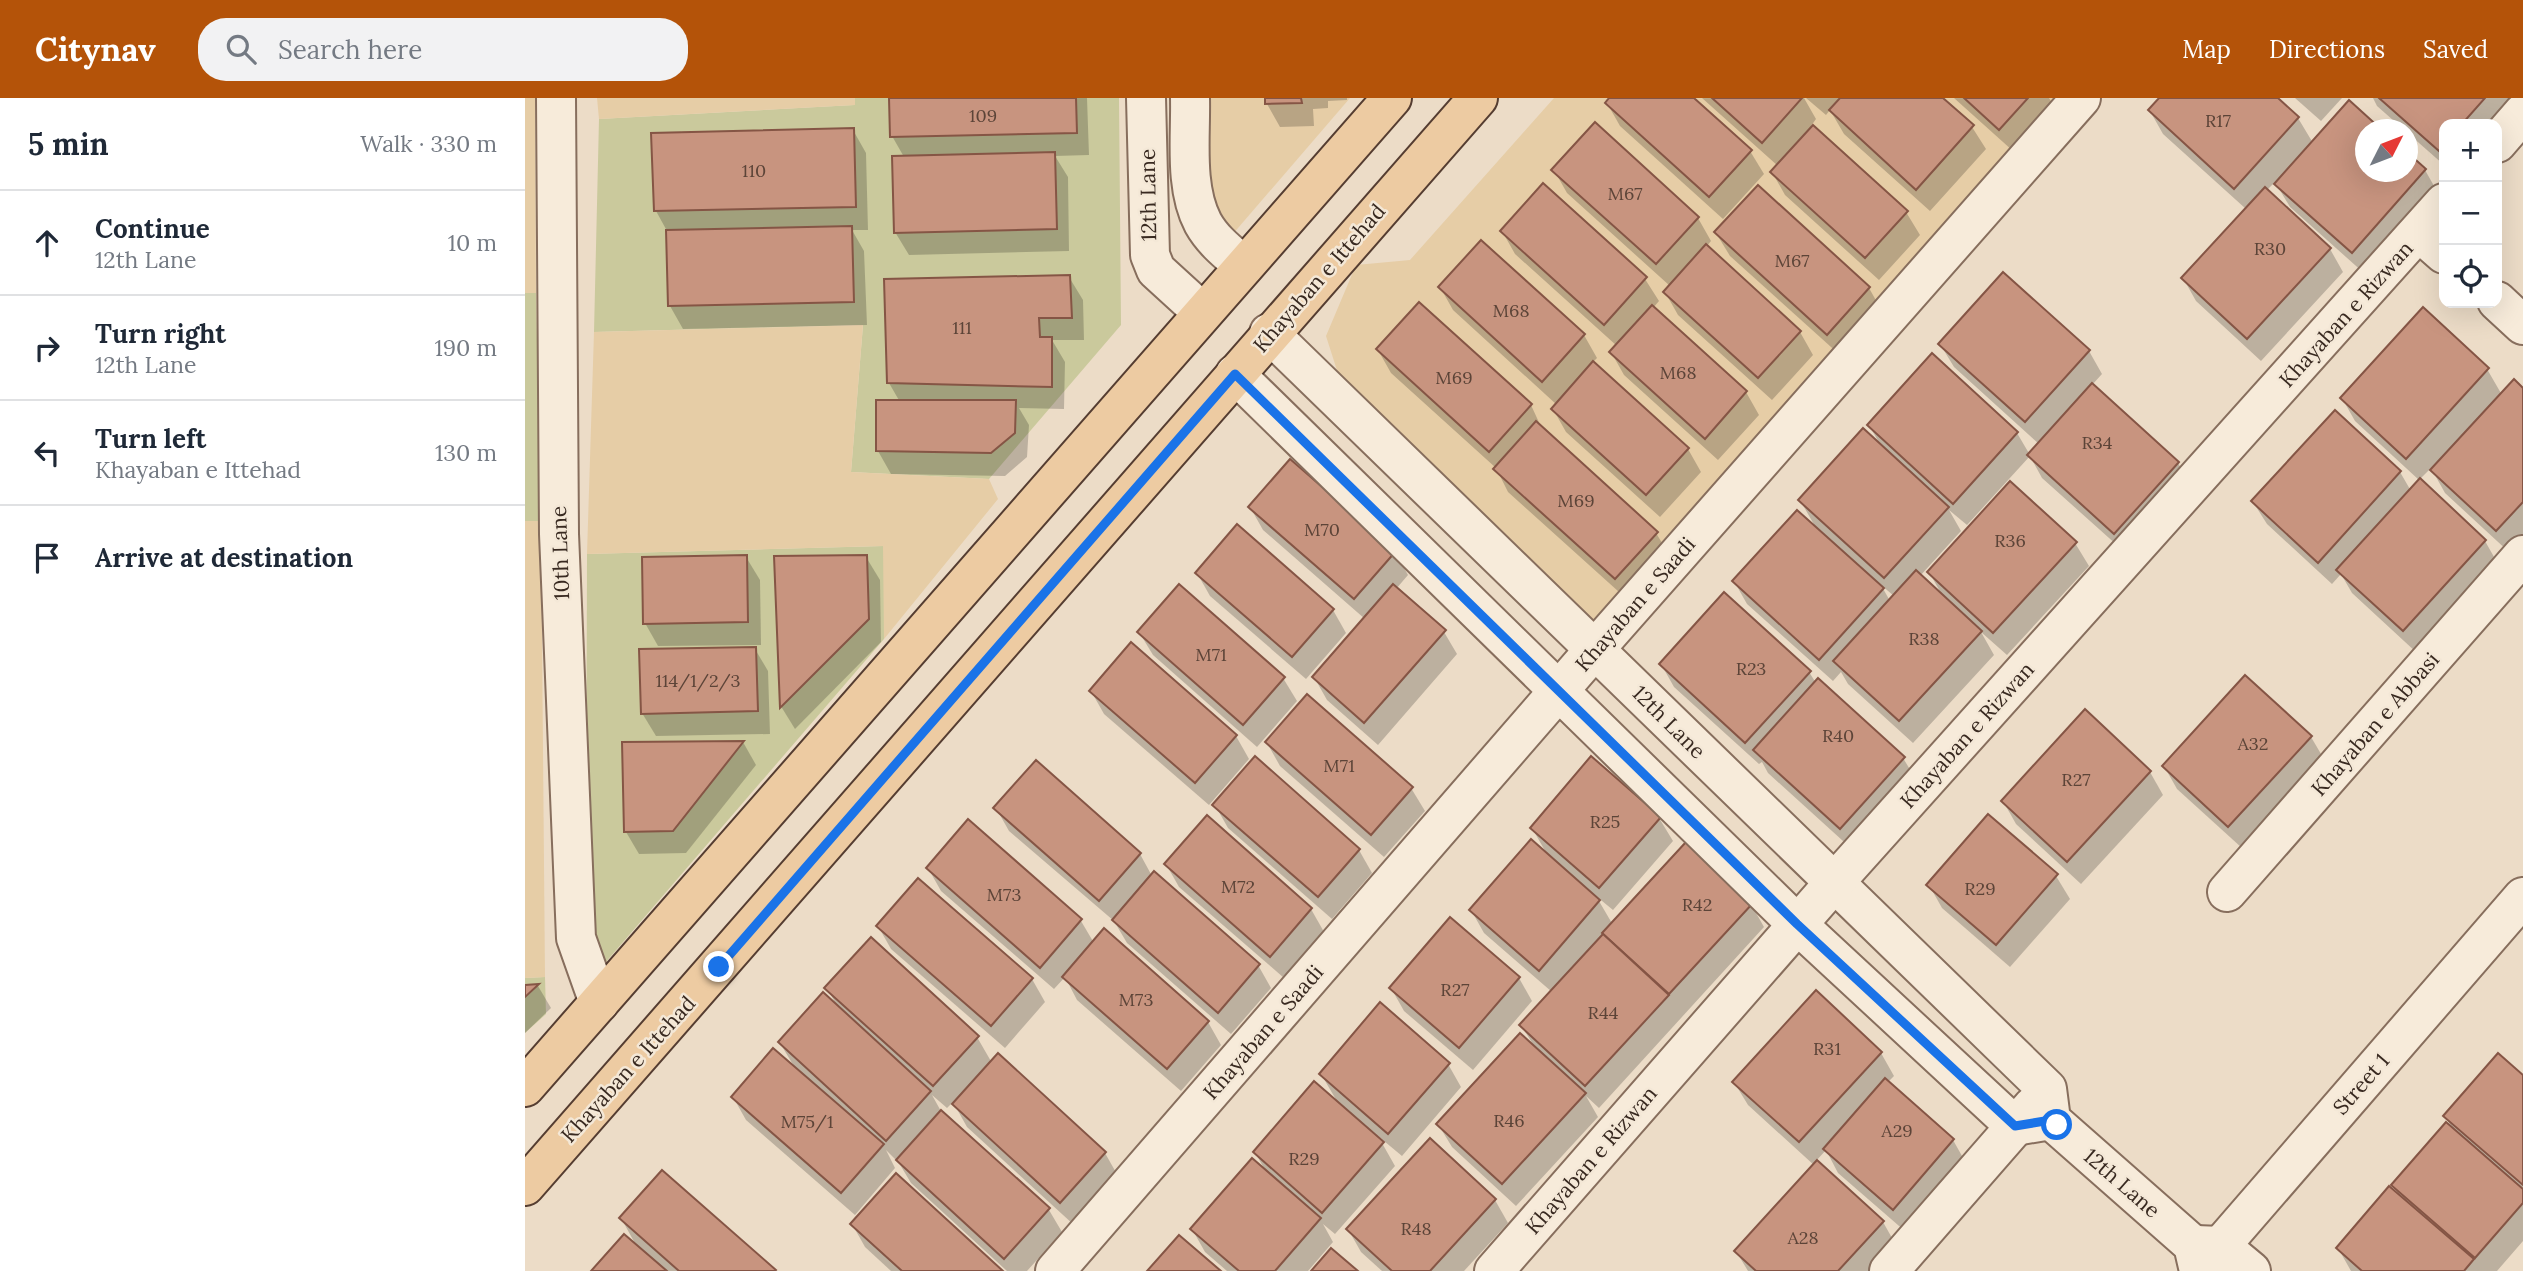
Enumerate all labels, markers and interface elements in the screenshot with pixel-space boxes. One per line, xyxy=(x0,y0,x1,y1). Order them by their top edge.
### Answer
search box xyxy=(198,18,688,81)
text: Citynav xyxy=(35,28,156,70)
icon: search xyxy=(222,30,260,68)
text: Search here xyxy=(278,33,422,66)
text: Map xyxy=(2182,34,2231,65)
text: Directions xyxy=(2269,34,2385,65)
text: Saved xyxy=(2423,34,2488,65)
house number: 109 xyxy=(969,104,997,127)
house number: R17 xyxy=(2205,109,2231,132)
north arrow xyxy=(2355,119,2418,182)
map controls xyxy=(2439,119,2502,308)
button: + xyxy=(2439,119,2502,182)
text: 5 min xyxy=(28,125,109,163)
text: Walk · 330 m xyxy=(360,129,497,158)
street label: 12th Lane xyxy=(1134,148,1162,242)
house number: 110 xyxy=(742,159,766,182)
house number: M67 xyxy=(1607,182,1643,205)
button: − xyxy=(2439,182,2502,245)
street label: Khayaban e Ittehad xyxy=(1247,198,1391,358)
text: Continue xyxy=(95,212,210,245)
icon: ahead xyxy=(28,224,66,262)
text: 10 m xyxy=(448,228,497,257)
street label: Khayaban e Rizwan xyxy=(2273,235,2419,393)
house number: R30 xyxy=(2254,237,2286,260)
text: 12th Lane xyxy=(95,245,197,274)
button: locate xyxy=(2439,245,2502,308)
house number: M67 xyxy=(1774,249,1810,272)
house number: M68 xyxy=(1492,299,1530,322)
house number: 111 xyxy=(952,316,972,339)
text: Turn right xyxy=(95,317,226,350)
icon: right xyxy=(28,329,66,367)
text: 190 m xyxy=(434,333,497,362)
text: 12th Lane xyxy=(95,350,197,379)
house number: M68 xyxy=(1659,361,1697,384)
house number: M69 xyxy=(1435,366,1473,389)
text: Turn left xyxy=(95,422,206,455)
house number: R34 xyxy=(2081,431,2113,454)
icon: left xyxy=(28,434,66,472)
text: 130 m xyxy=(435,438,497,467)
text: Khayaban e Ittehad xyxy=(95,455,301,484)
house number: M69 xyxy=(1557,489,1595,512)
street label: 10th Lane xyxy=(545,505,575,601)
house number: M70 xyxy=(1304,518,1340,541)
house number: R36 xyxy=(1994,529,2026,552)
street label: Khayaban e Saadi xyxy=(1569,531,1701,677)
icon: arrive xyxy=(28,539,66,577)
text: Arrive at destination xyxy=(95,541,353,574)
house number: R38 xyxy=(1908,627,1940,650)
house number: M71 xyxy=(1195,643,1227,666)
street label: Khayaban e Abbasi xyxy=(2305,646,2445,801)
street label: Khayaban e Rizwan xyxy=(1894,656,2040,814)
house number: R23 xyxy=(1736,657,1766,680)
house number: 114/1/2/3 xyxy=(655,669,741,692)
street label: 12th Lane xyxy=(1627,680,1711,764)
house number: R40 xyxy=(1822,724,1854,747)
house number: A32 xyxy=(2237,732,2268,755)
house number: M71 xyxy=(1323,754,1355,777)
house number: R27 xyxy=(2061,768,2091,791)
house number: R25 xyxy=(1590,810,1620,833)
house number: M72 xyxy=(1221,875,1255,898)
house number: R29 xyxy=(1964,877,1996,900)
house number: M73 xyxy=(987,883,1021,906)
house number: R42 xyxy=(1682,893,1712,916)
route end xyxy=(703,951,734,982)
street label: Khayaban e Saadi xyxy=(1197,959,1329,1105)
house number: R27 xyxy=(1440,978,1470,1001)
house number: M73 xyxy=(1119,988,1153,1011)
street label: Khayaban e Ittehad xyxy=(555,990,701,1148)
house number: R44 xyxy=(1588,1001,1619,1024)
house number: R31 xyxy=(1813,1037,1841,1060)
street label: Street 1 xyxy=(2327,1048,2395,1120)
street label: Khayaban e Rizwan xyxy=(1519,1080,1663,1240)
house number: R46 xyxy=(1493,1109,1525,1132)
route start xyxy=(2041,1109,2072,1140)
house number: M75/1 xyxy=(781,1110,833,1133)
house number: A29 xyxy=(1880,1119,1913,1142)
street label: 12th Lane xyxy=(2078,1142,2166,1224)
house number: R29 xyxy=(1288,1147,1320,1170)
house number: R48 xyxy=(1400,1217,1432,1240)
house number: A28 xyxy=(1786,1226,1819,1249)

